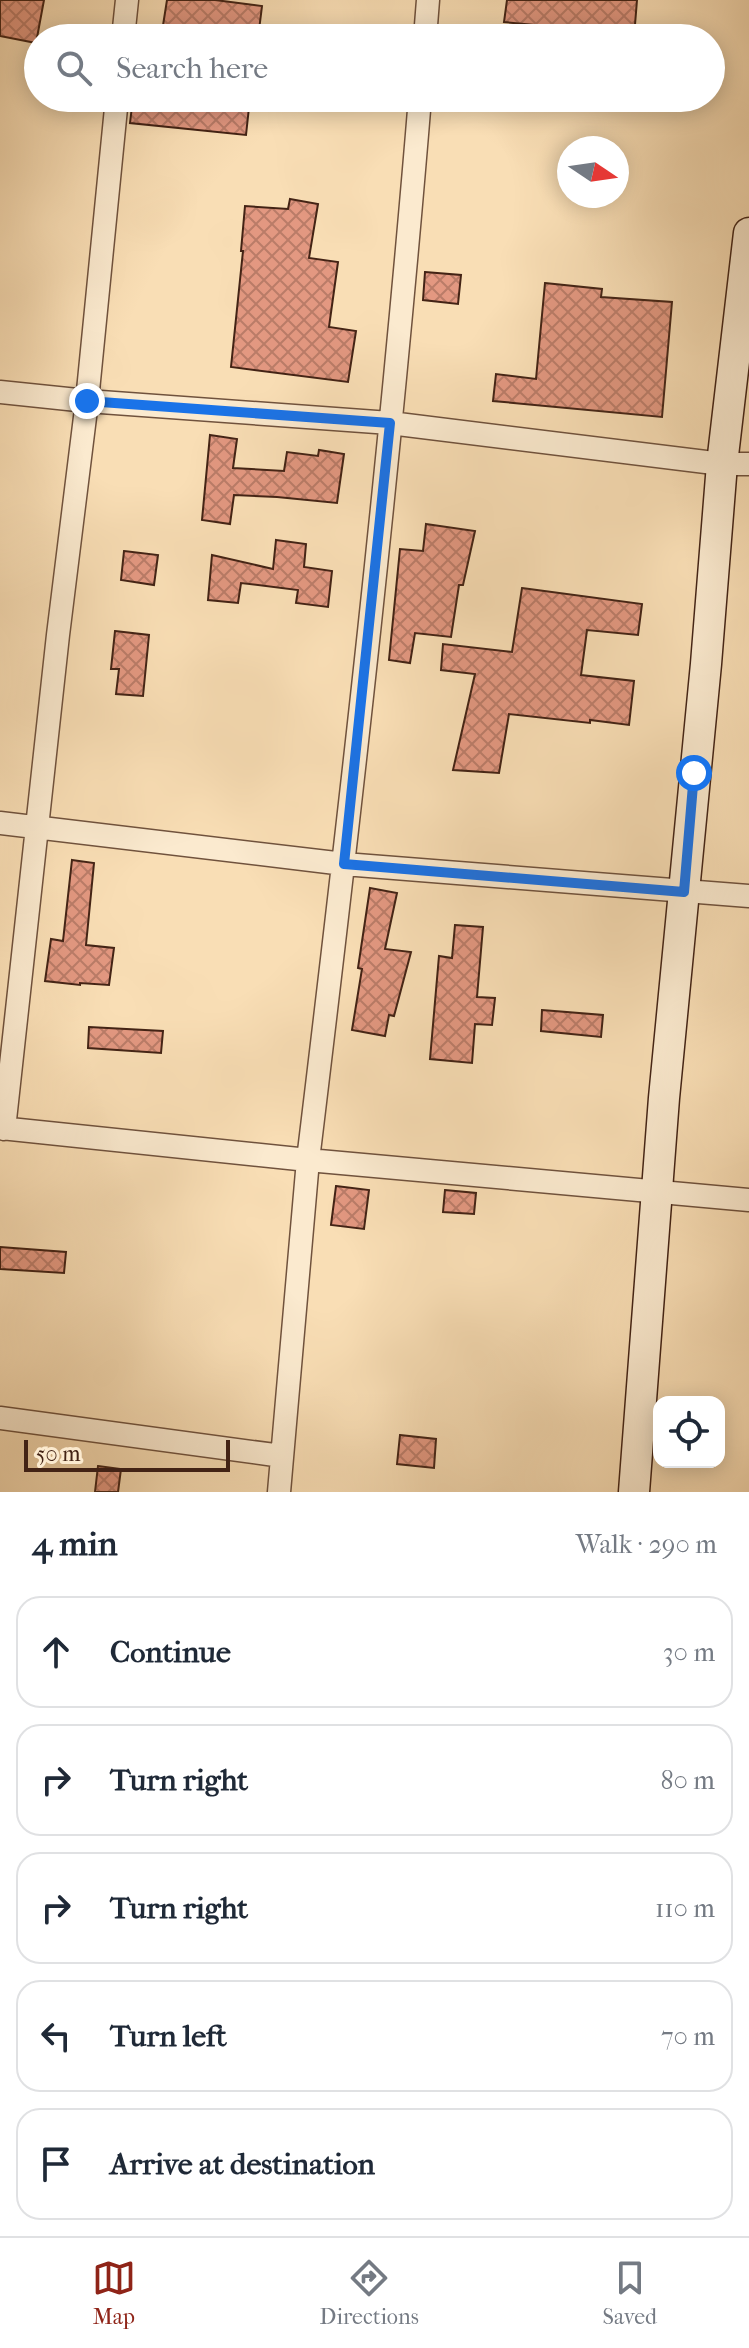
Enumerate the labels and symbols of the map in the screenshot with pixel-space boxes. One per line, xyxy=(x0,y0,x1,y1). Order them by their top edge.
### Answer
north arrow xyxy=(557,136,629,208)
route end xyxy=(69,383,105,419)
route start xyxy=(676,755,712,791)
scale bar xyxy=(24,1436,230,1472)

